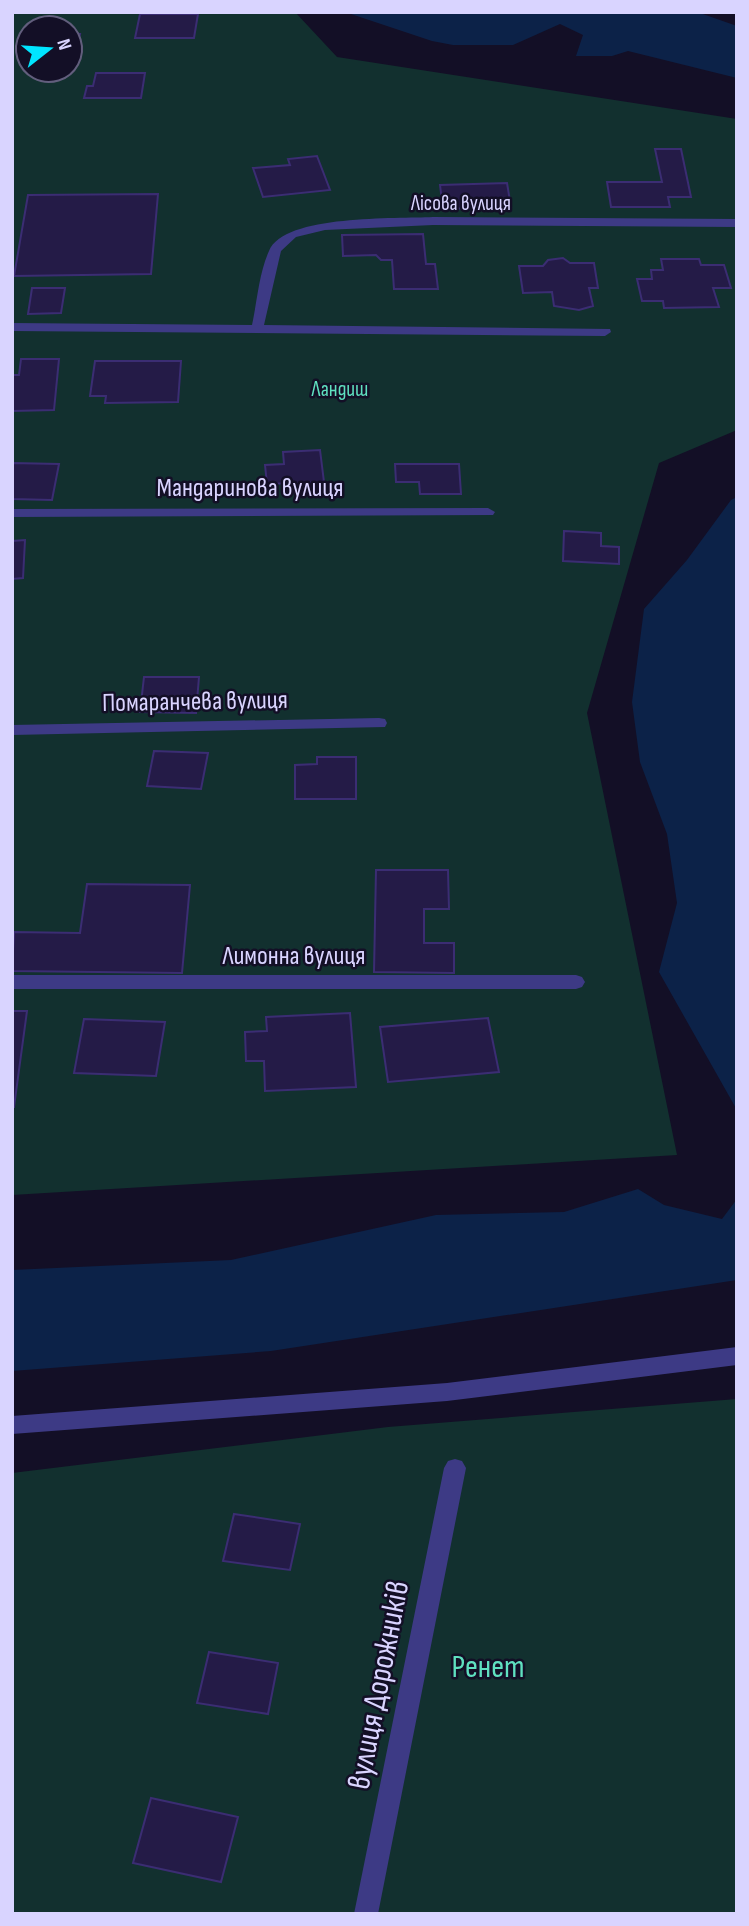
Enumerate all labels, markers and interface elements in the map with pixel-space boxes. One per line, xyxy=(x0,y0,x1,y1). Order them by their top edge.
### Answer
north arrow xyxy=(14,14,84,84)
text: N xyxy=(51,36,76,53)
street label: Лісова вулиця xyxy=(410,191,511,216)
park label: Ландиш xyxy=(311,377,368,402)
street label: Мандаринова вулиця xyxy=(156,473,344,504)
street label: Помаранчева вулиця xyxy=(102,685,288,719)
street label: Лимонна вулиця xyxy=(222,941,365,972)
street label: вулиця Дорожників xyxy=(340,1577,418,1793)
park label: Ренет xyxy=(451,1648,525,1687)

